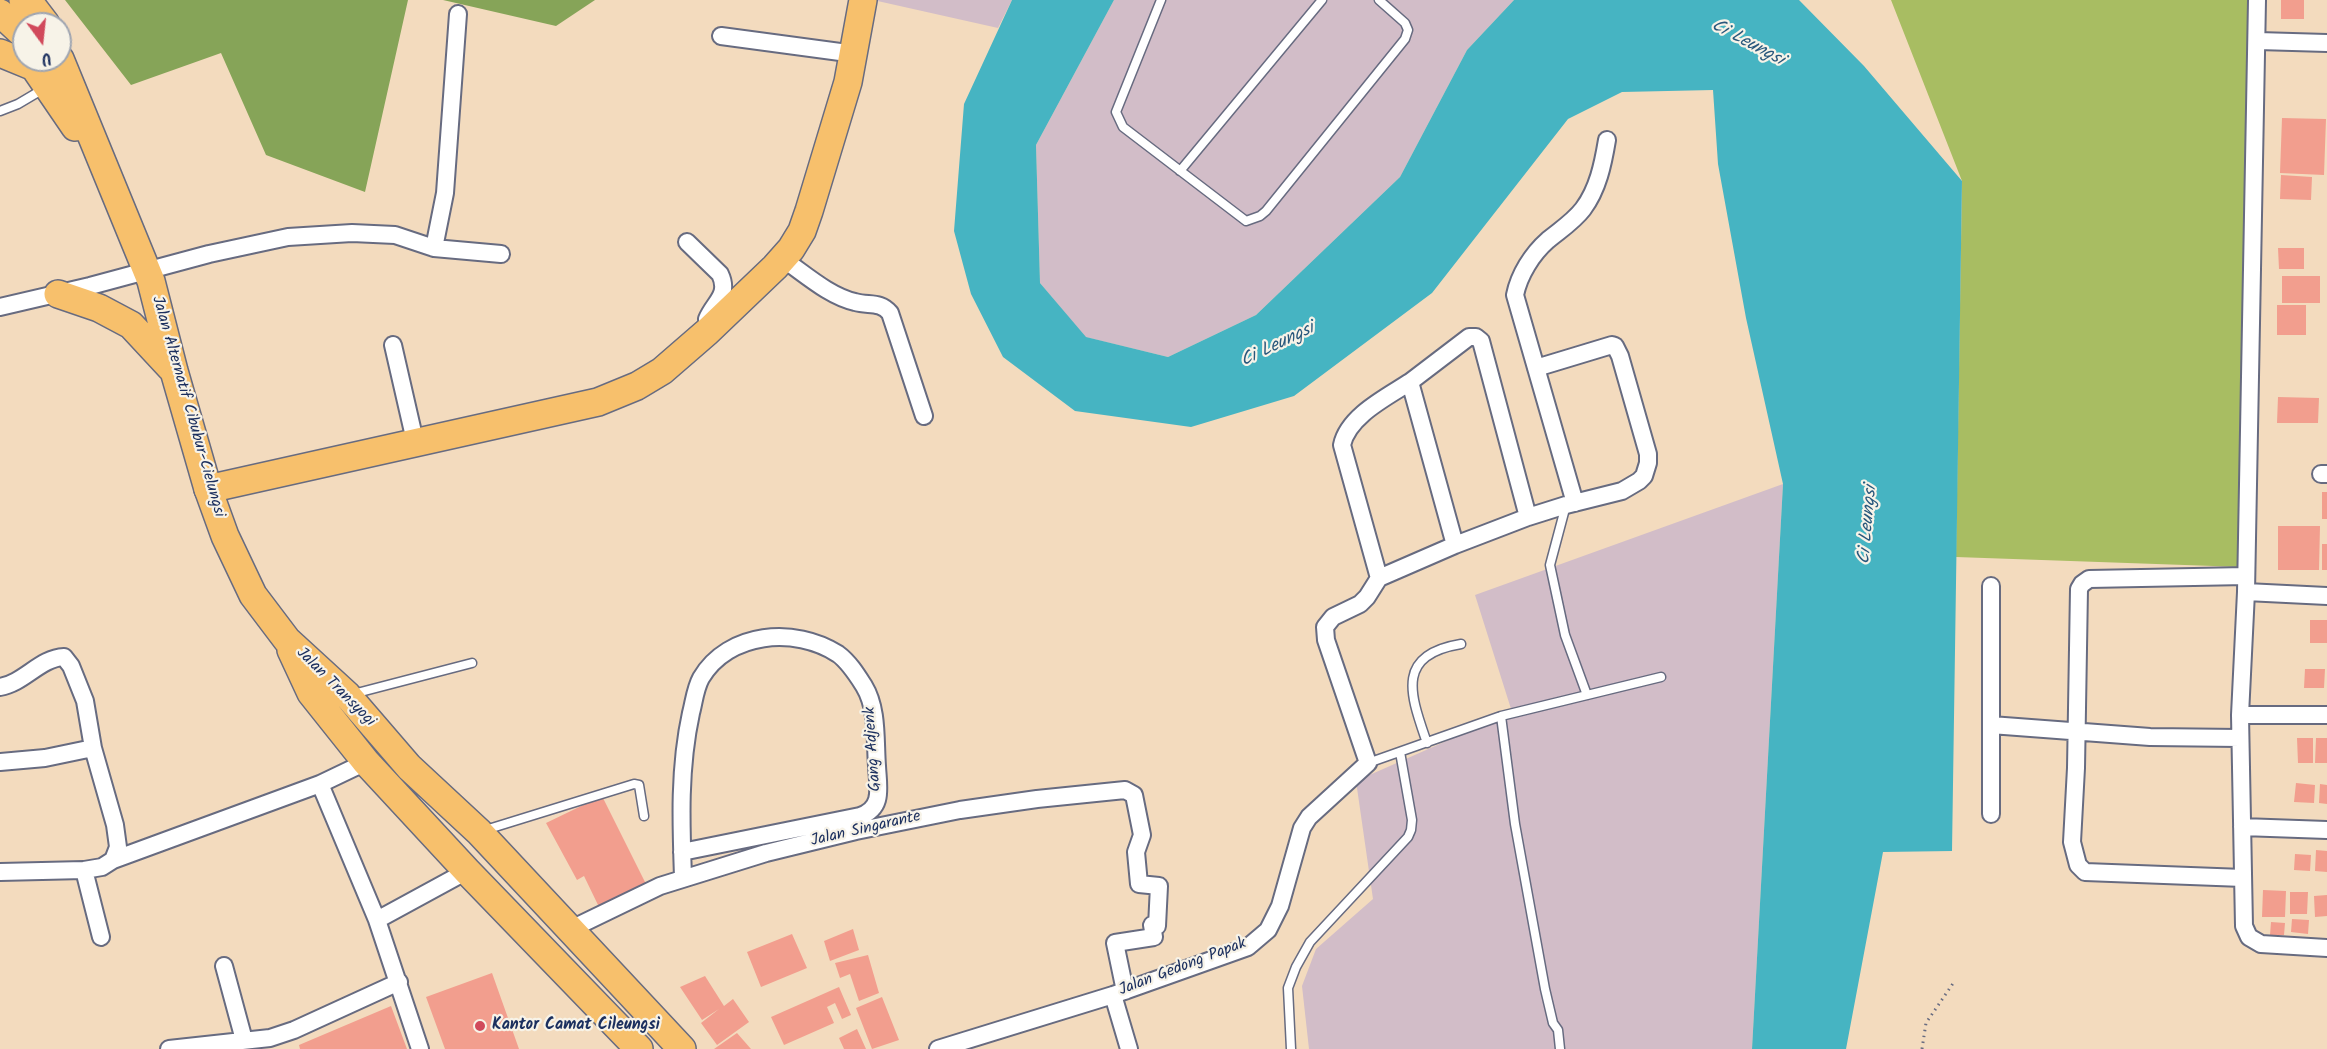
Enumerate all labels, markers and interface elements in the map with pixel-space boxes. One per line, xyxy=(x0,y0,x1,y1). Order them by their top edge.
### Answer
north arrow xyxy=(12,12,72,72)
water label: Ci Leungsi xyxy=(1707,16,1787,72)
text: U xyxy=(38,45,54,71)
street label: Jalan Alternatif Cibubur-Cielungsi xyxy=(146,294,228,520)
water label: Ci Leungsi xyxy=(1238,319,1318,373)
water label: Ci Leungsi xyxy=(1855,485,1883,565)
street label: Jalan Transyogi xyxy=(291,644,379,732)
street label: Gang Adjenk xyxy=(861,706,887,792)
street label: Jalan Singarante xyxy=(809,808,923,852)
street label: Jalan Gedong Papak xyxy=(1117,935,1249,1001)
place label: Kantor Camat Cileungsi xyxy=(492,1016,660,1036)
marker: Kantor Camat Cileungsi xyxy=(473,1019,487,1033)

